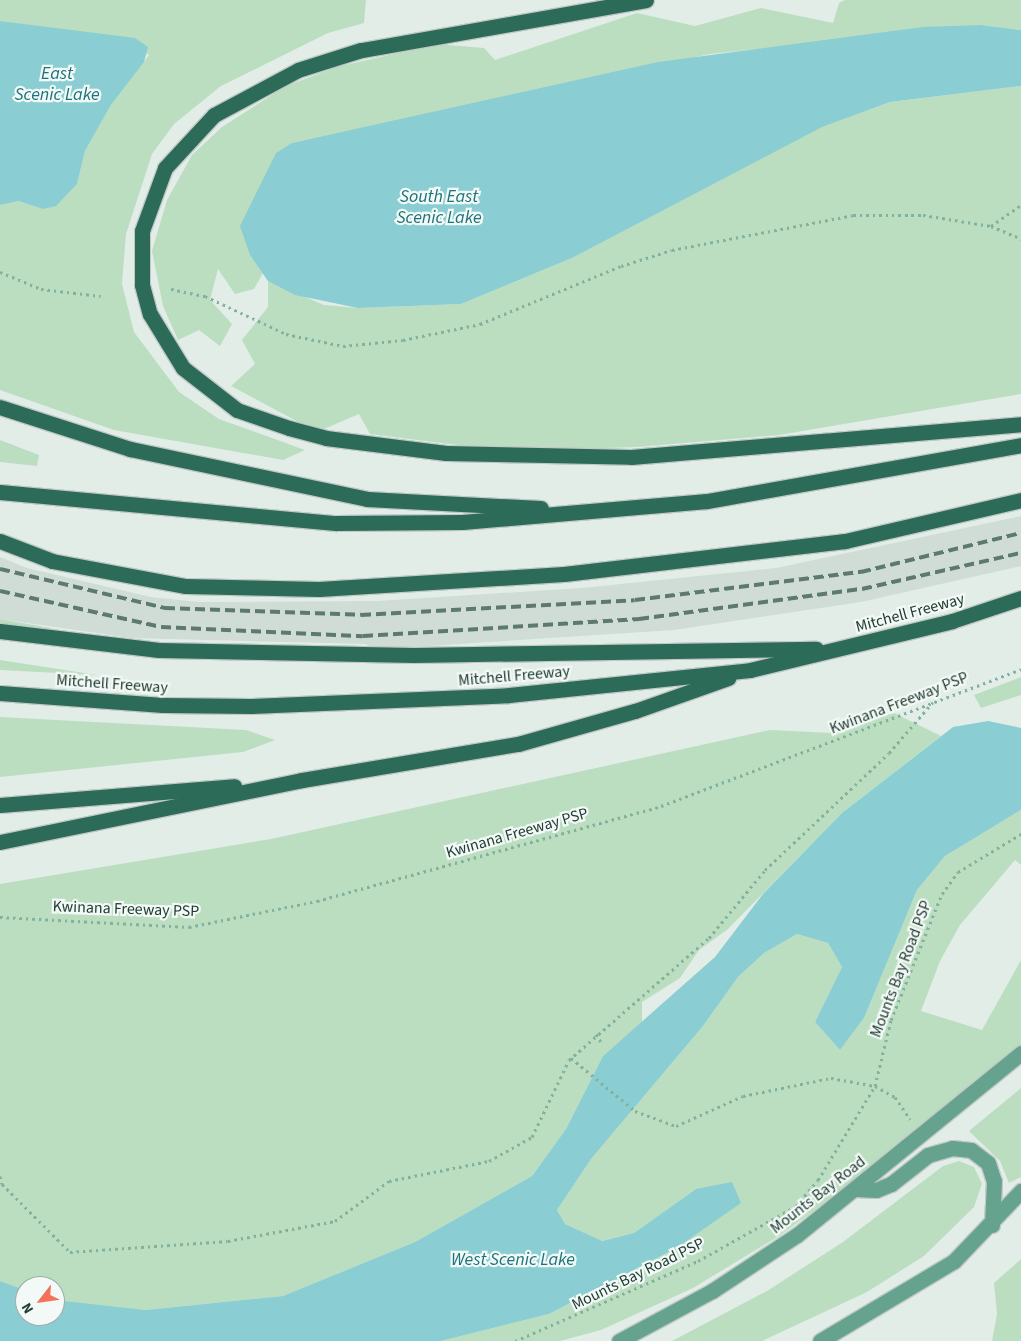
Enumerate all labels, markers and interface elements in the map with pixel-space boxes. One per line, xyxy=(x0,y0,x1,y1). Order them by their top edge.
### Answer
water label: East Scenic Lake xyxy=(14,64,100,106)
water label: South East Scenic Lake xyxy=(396,187,482,230)
street label: Mitchell Freeway xyxy=(853,589,967,637)
street label: Mitchell Freeway xyxy=(457,662,571,690)
street label: Kwinana Freeway PSP xyxy=(827,668,971,738)
street label: Mitchell Freeway xyxy=(56,671,168,697)
street label: Kwinana Freeway PSP xyxy=(444,804,590,862)
street label: Kwinana Freeway PSP xyxy=(52,897,200,921)
street label: Mounts Bay Road PSP xyxy=(866,898,936,1040)
street label: Mounts Bay Road xyxy=(767,1152,869,1238)
street label: Mounts Bay Road PSP xyxy=(569,1234,707,1314)
water label: West Scenic Lake xyxy=(451,1249,575,1271)
north arrow xyxy=(15,1276,65,1326)
text: N xyxy=(17,1299,39,1317)

